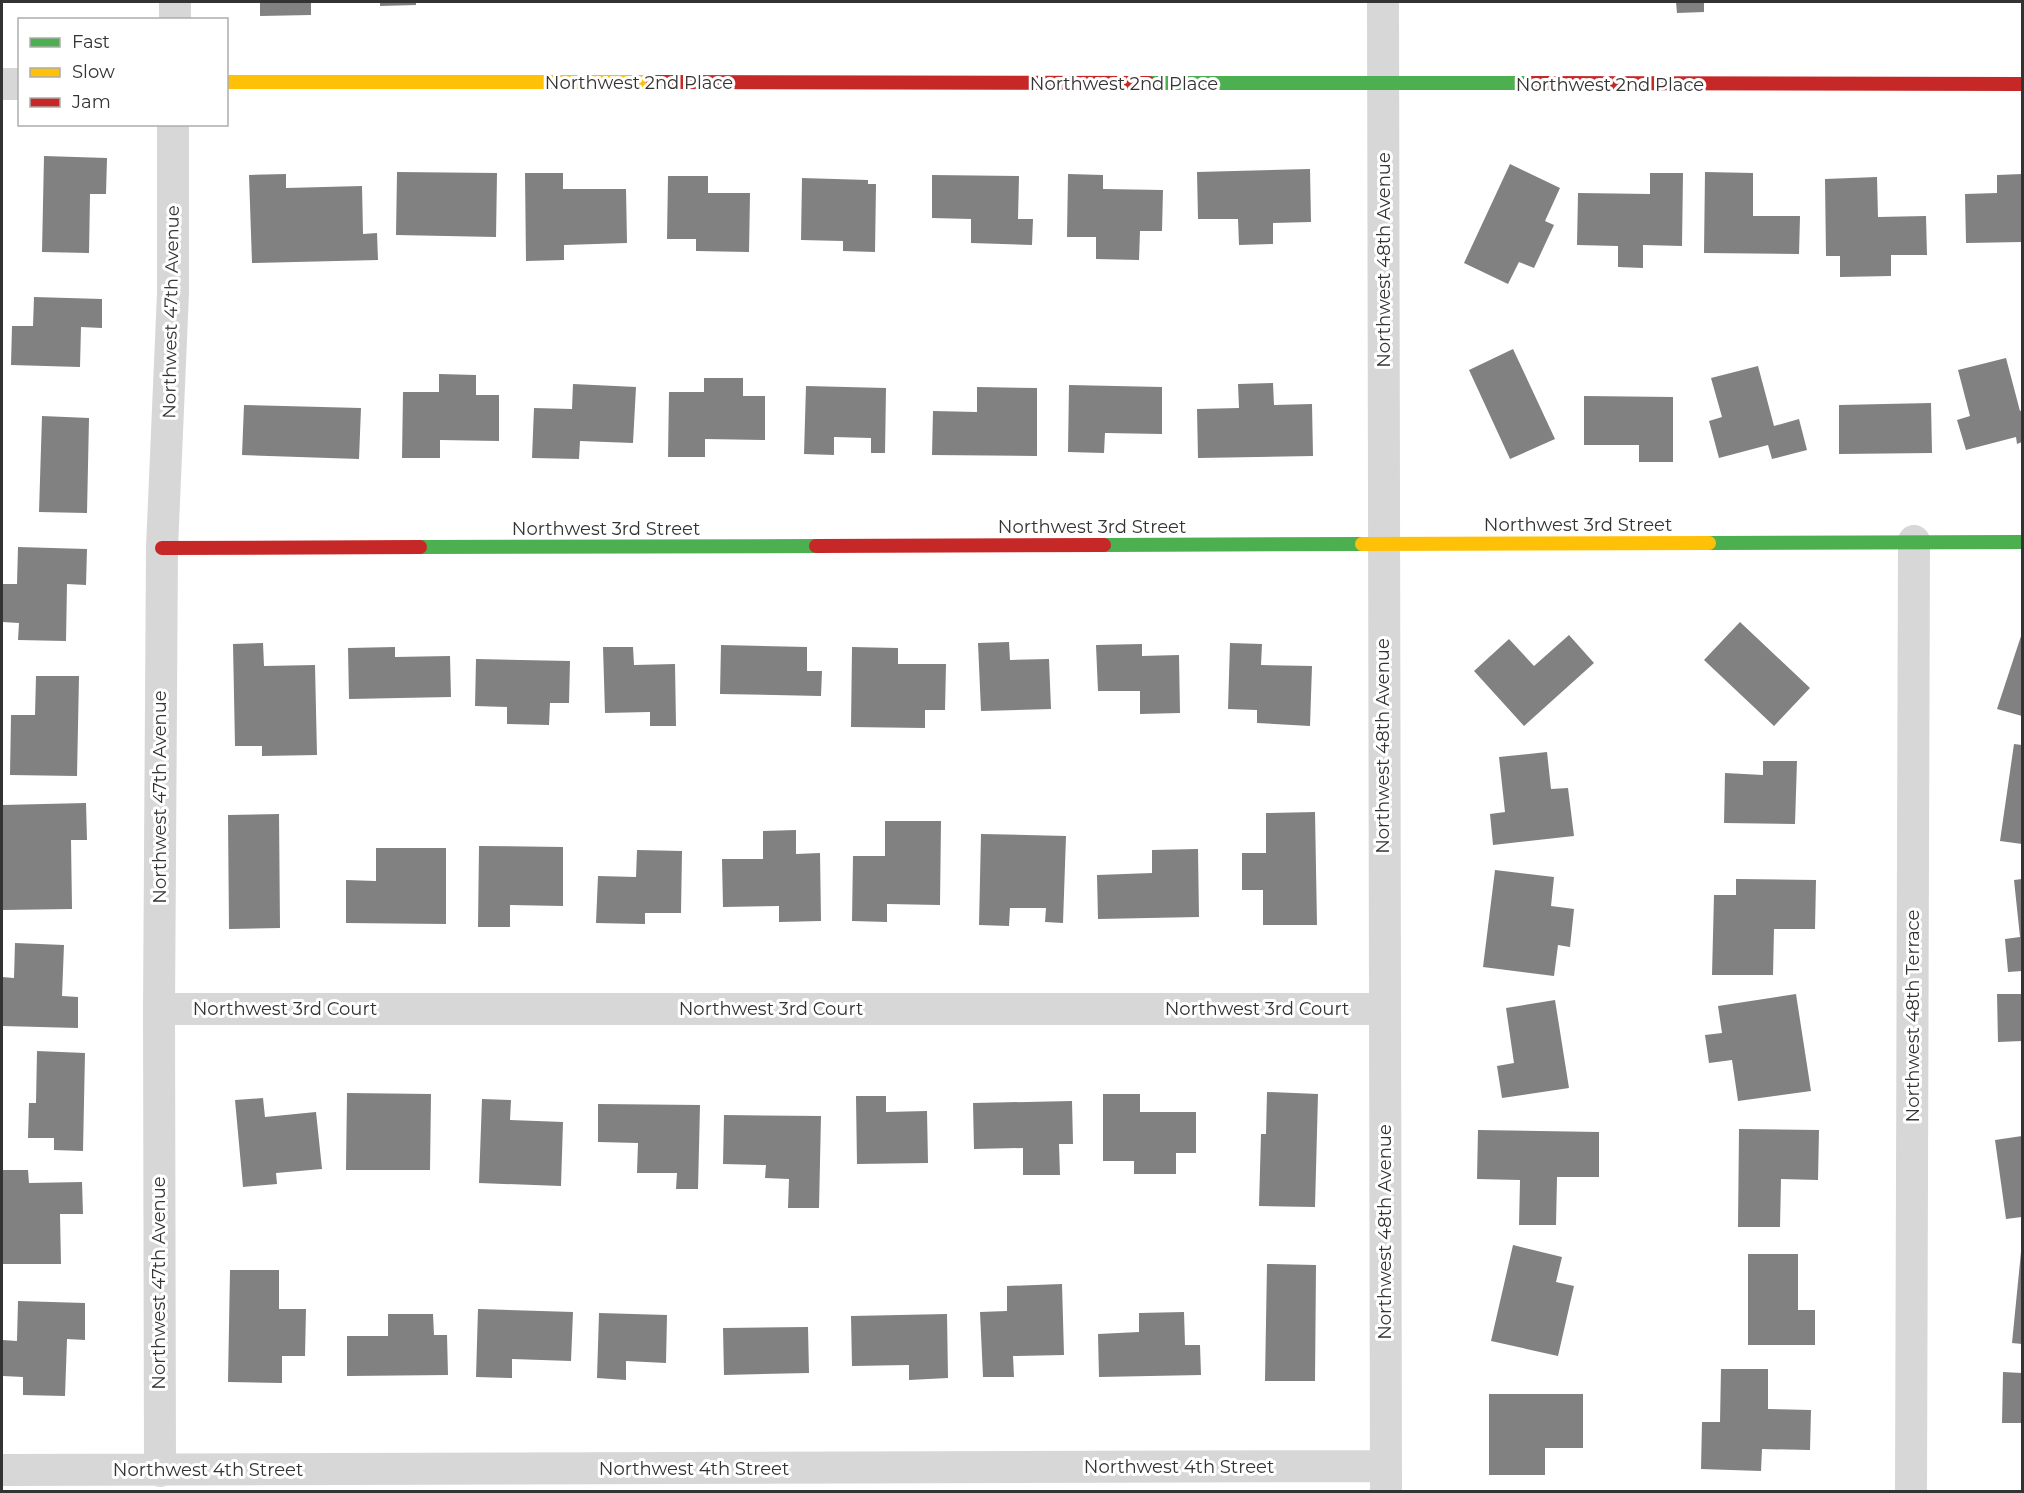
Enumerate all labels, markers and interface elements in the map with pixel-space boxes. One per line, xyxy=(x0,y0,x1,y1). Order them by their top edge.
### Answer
legend xyxy=(18,18,228,126)
text: Fast xyxy=(72,31,110,53)
text: Slow xyxy=(72,61,115,83)
street label: Northwest 2nd Place xyxy=(545,72,733,94)
street label: Northwest 2nd Place xyxy=(1030,73,1218,95)
street label: Northwest 2nd Place xyxy=(1516,74,1704,96)
text: Jam xyxy=(71,91,111,113)
street label: Northwest 48th Avenue xyxy=(1373,152,1395,368)
street label: Northwest 47th Avenue xyxy=(158,205,184,419)
street label: Northwest 3rd Street xyxy=(1484,514,1672,536)
street label: Northwest 3rd Street xyxy=(998,516,1186,538)
street label: Northwest 3rd Street xyxy=(512,518,700,540)
street label: Northwest 48th Avenue xyxy=(1372,638,1394,854)
street label: Northwest 47th Avenue xyxy=(149,690,171,904)
street label: Northwest 48th Terrace xyxy=(1902,909,1924,1122)
street label: Northwest 3rd Court xyxy=(193,998,377,1020)
street label: Northwest 3rd Court xyxy=(679,998,863,1020)
street label: Northwest 3rd Court xyxy=(1165,998,1349,1020)
street label: Northwest 48th Avenue xyxy=(1374,1124,1396,1340)
street label: Northwest 47th Avenue xyxy=(148,1176,170,1390)
street label: Northwest 4th Street xyxy=(1084,1456,1274,1478)
street label: Northwest 4th Street xyxy=(599,1458,789,1480)
street label: Northwest 4th Street xyxy=(113,1459,303,1481)

